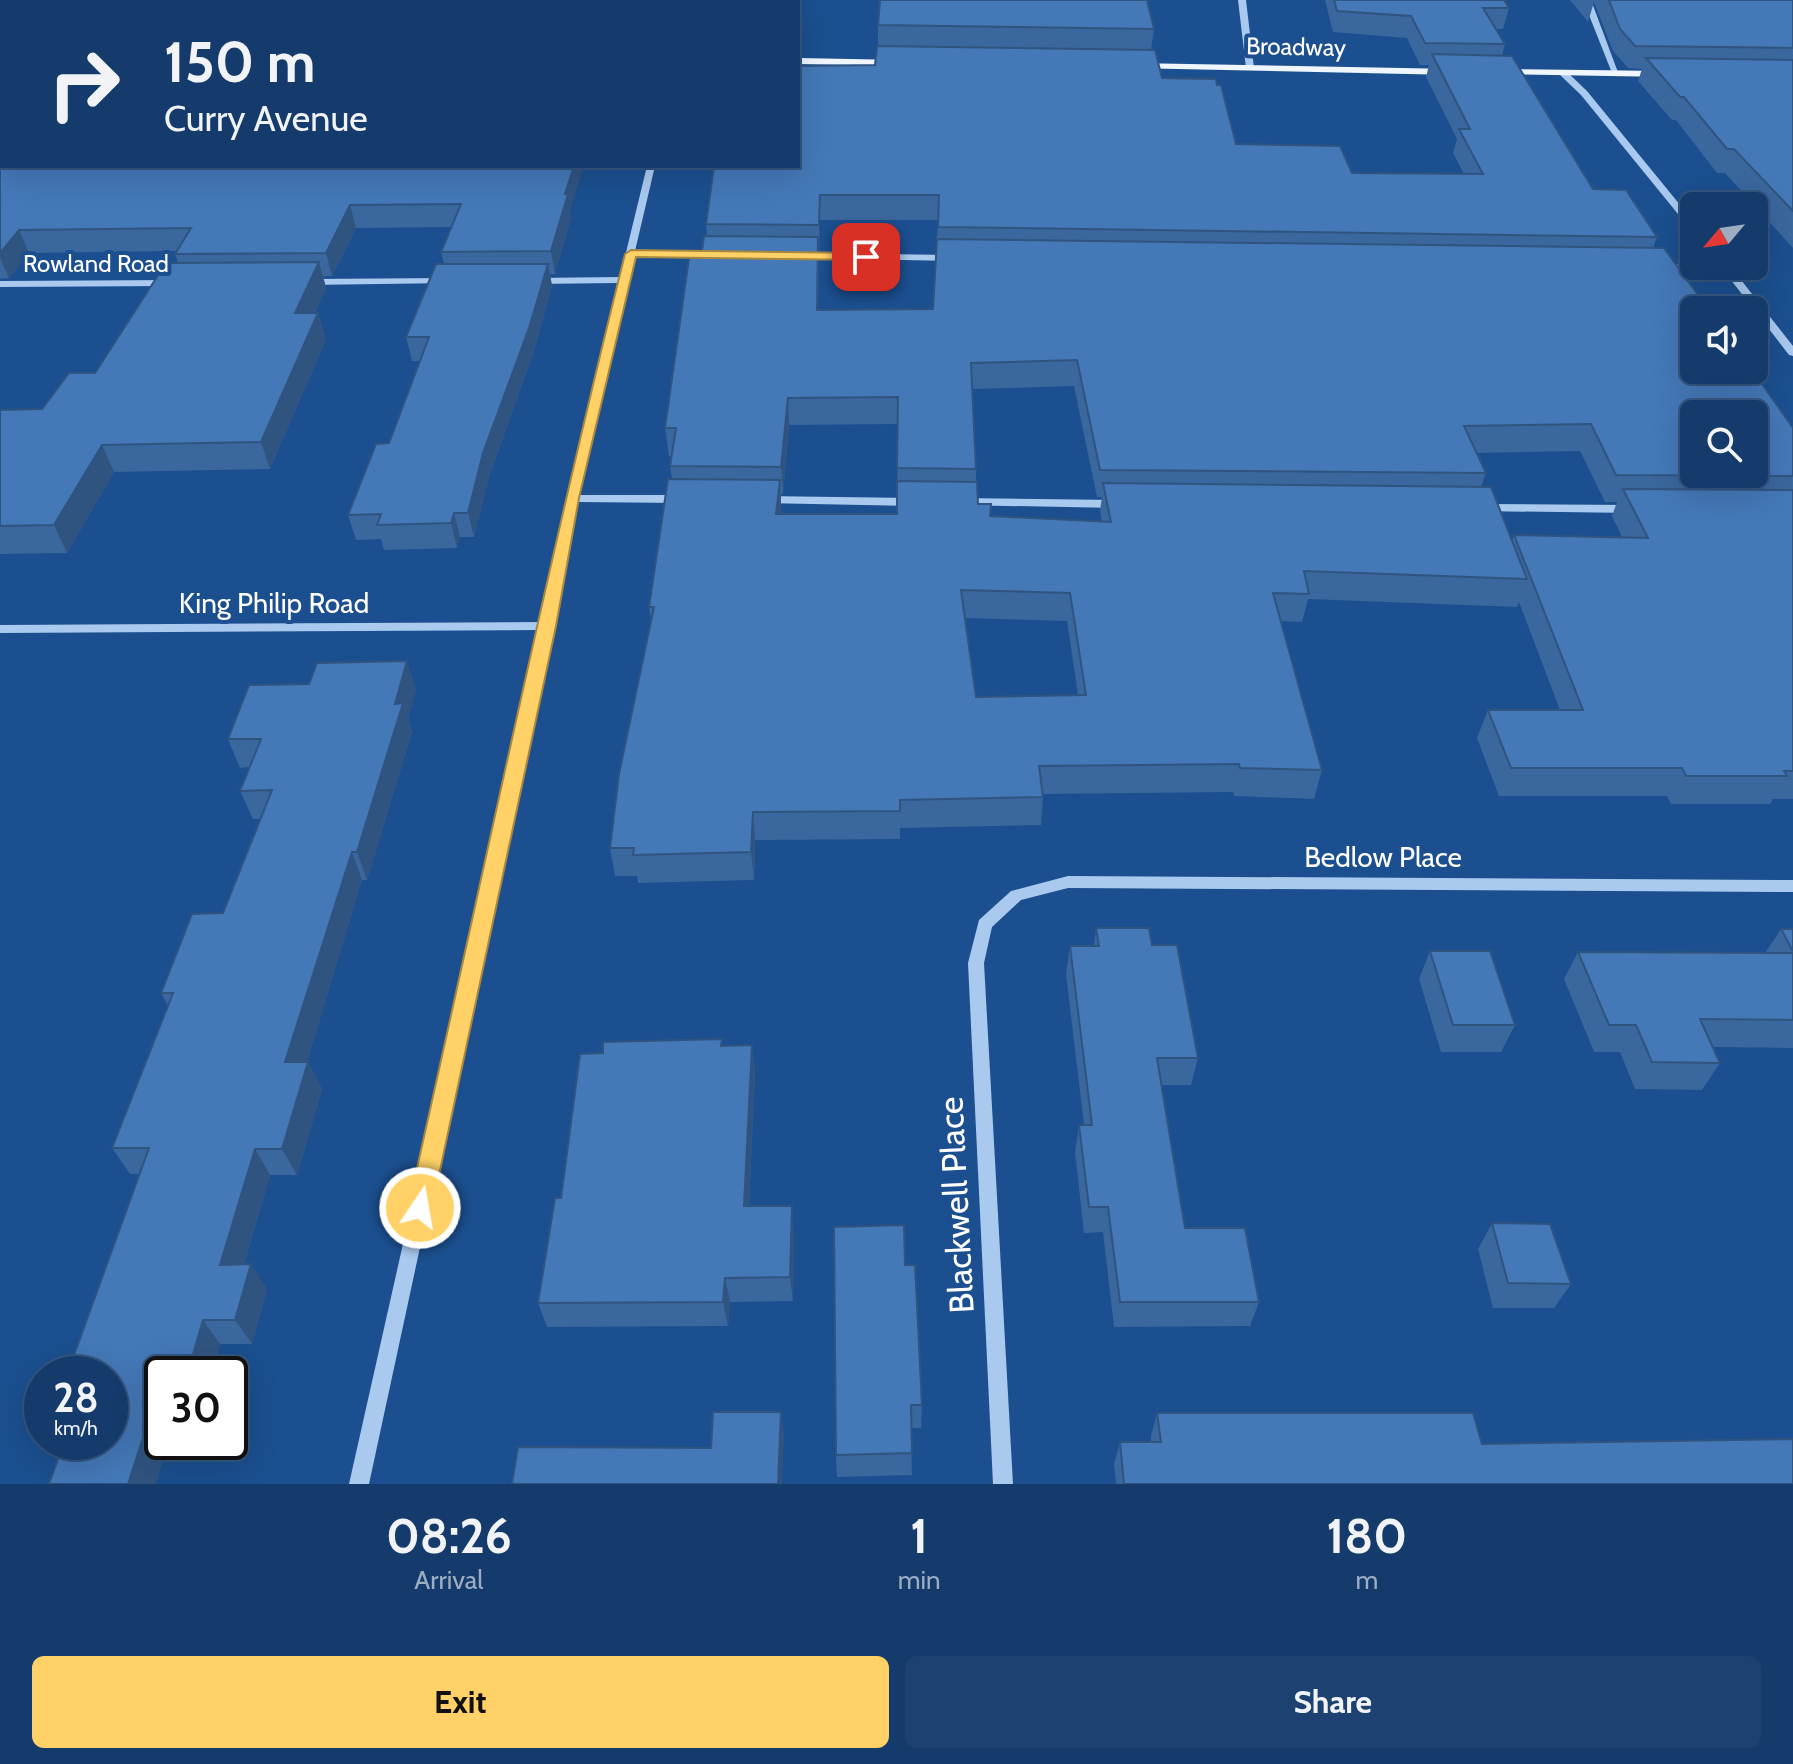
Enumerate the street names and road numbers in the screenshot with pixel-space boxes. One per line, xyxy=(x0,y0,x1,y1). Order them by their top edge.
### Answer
street label: Broadway xyxy=(1246,31,1346,62)
street label: Rowland Road xyxy=(23,249,169,278)
street label: King Philip Road xyxy=(179,586,369,620)
street label: Bedlow Place xyxy=(1304,840,1462,874)
street label: Blackwell Place xyxy=(929,1096,983,1314)

